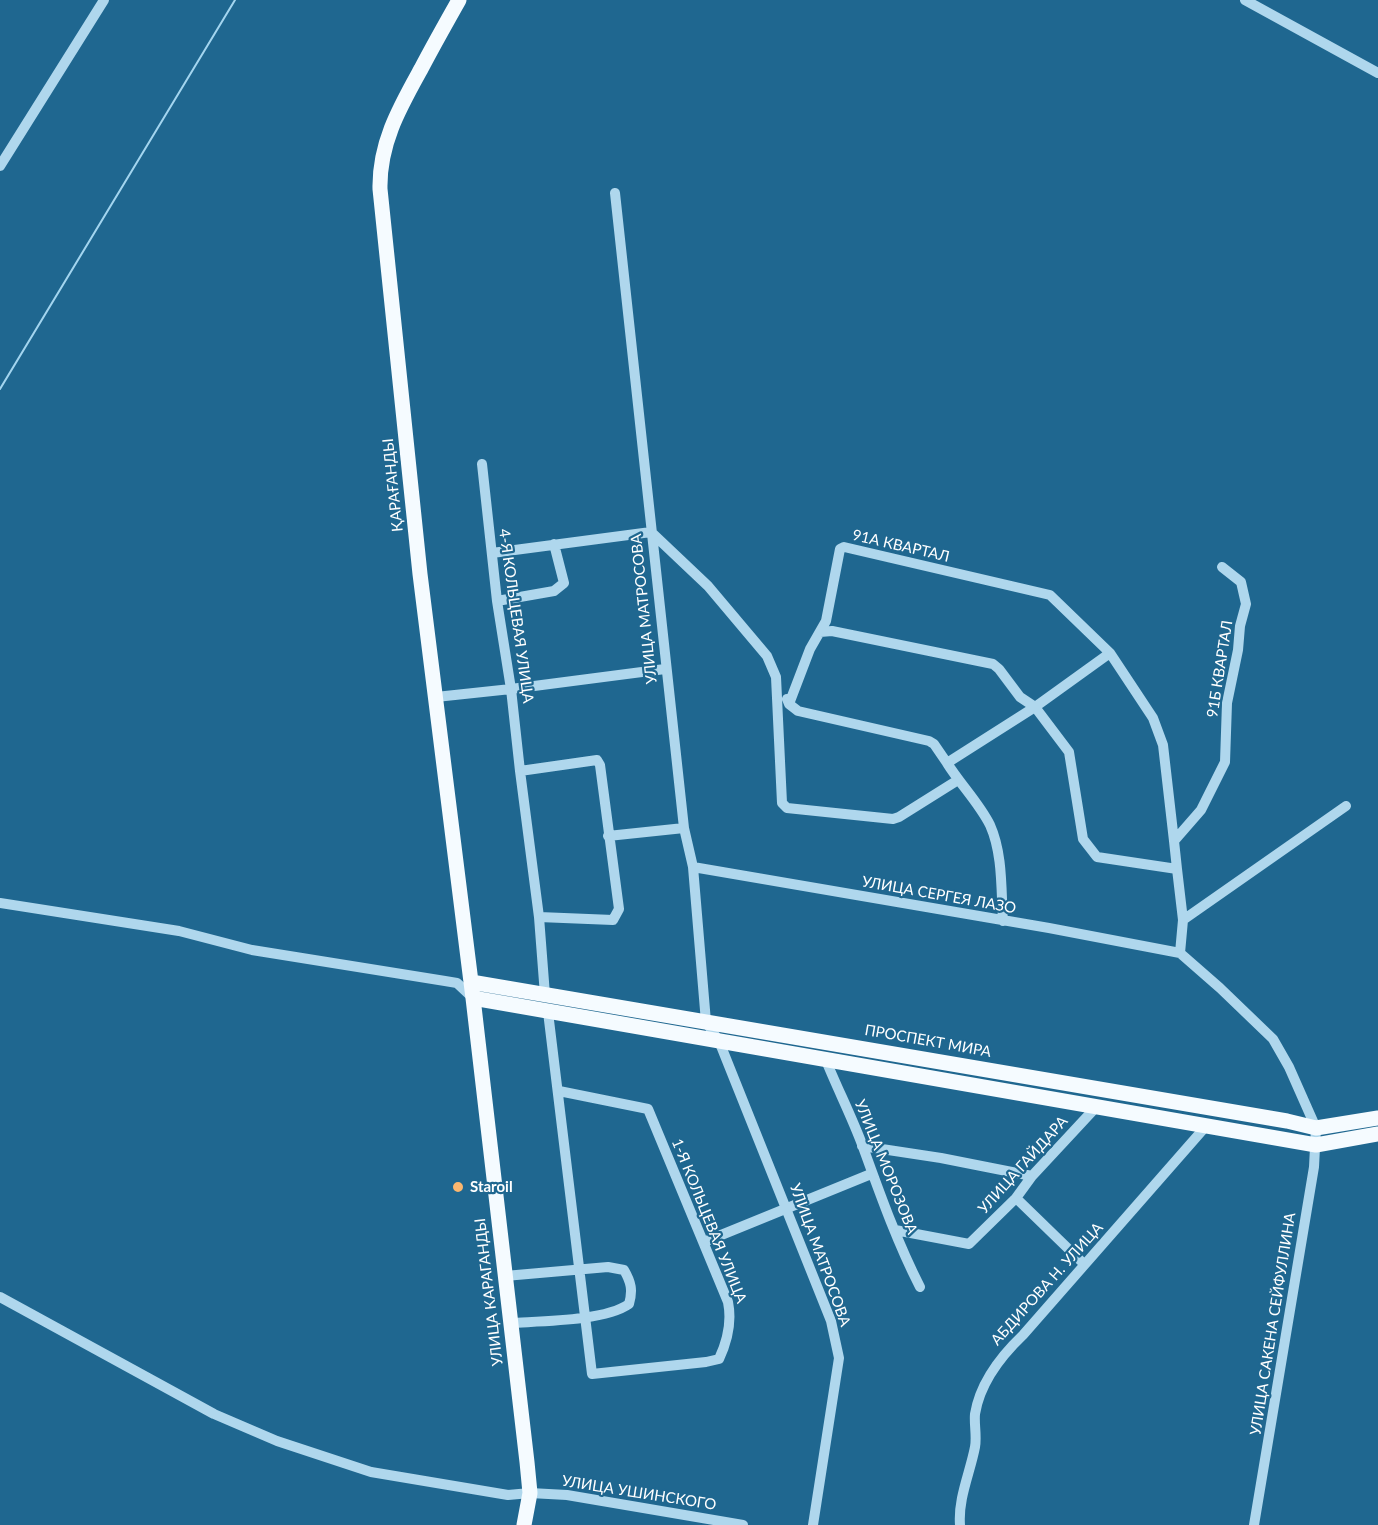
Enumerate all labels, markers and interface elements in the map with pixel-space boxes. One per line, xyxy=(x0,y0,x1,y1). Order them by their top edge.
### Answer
street label: ҚАРАҒАНДЫ xyxy=(379,437,407,533)
street label: 91А КВАРТАЛ xyxy=(851,526,951,566)
street label: 4-Я КОЛЬЦЕВАЯ УЛИЦА xyxy=(495,528,537,704)
street label: УЛИЦА МАТРОСОВА xyxy=(627,533,661,685)
street label: 91Б КВАРТАЛ xyxy=(1203,619,1237,719)
street label: УЛИЦА СЕРГЕЯ ЛАЗО xyxy=(860,873,1018,917)
street label: ПРОСПЕКТ МИРА xyxy=(863,1021,993,1061)
street label: УЛИЦА МОРОЗОВА xyxy=(851,1097,921,1237)
street label: УЛИЦА ГАЙДАРА xyxy=(974,1112,1072,1218)
street label: 1-Я КОЛЬЦЕВАЯ УЛИЦА xyxy=(668,1136,750,1306)
place label: Staroil xyxy=(470,1178,513,1196)
marker: Staroil xyxy=(451,1180,465,1194)
street label: УЛИЦА МАТРОСОВА xyxy=(786,1181,854,1329)
street label: УЛИЦА САКЕНА СЕЙФУЛЛИНА xyxy=(1246,1211,1300,1437)
street label: УЛИЦА КАРАГАНДЫ xyxy=(471,1217,507,1367)
street label: АБДИРОВА Н. УЛИЦА xyxy=(987,1219,1107,1349)
street label: УЛИЦА УШИНСКОГО xyxy=(561,1472,717,1514)

